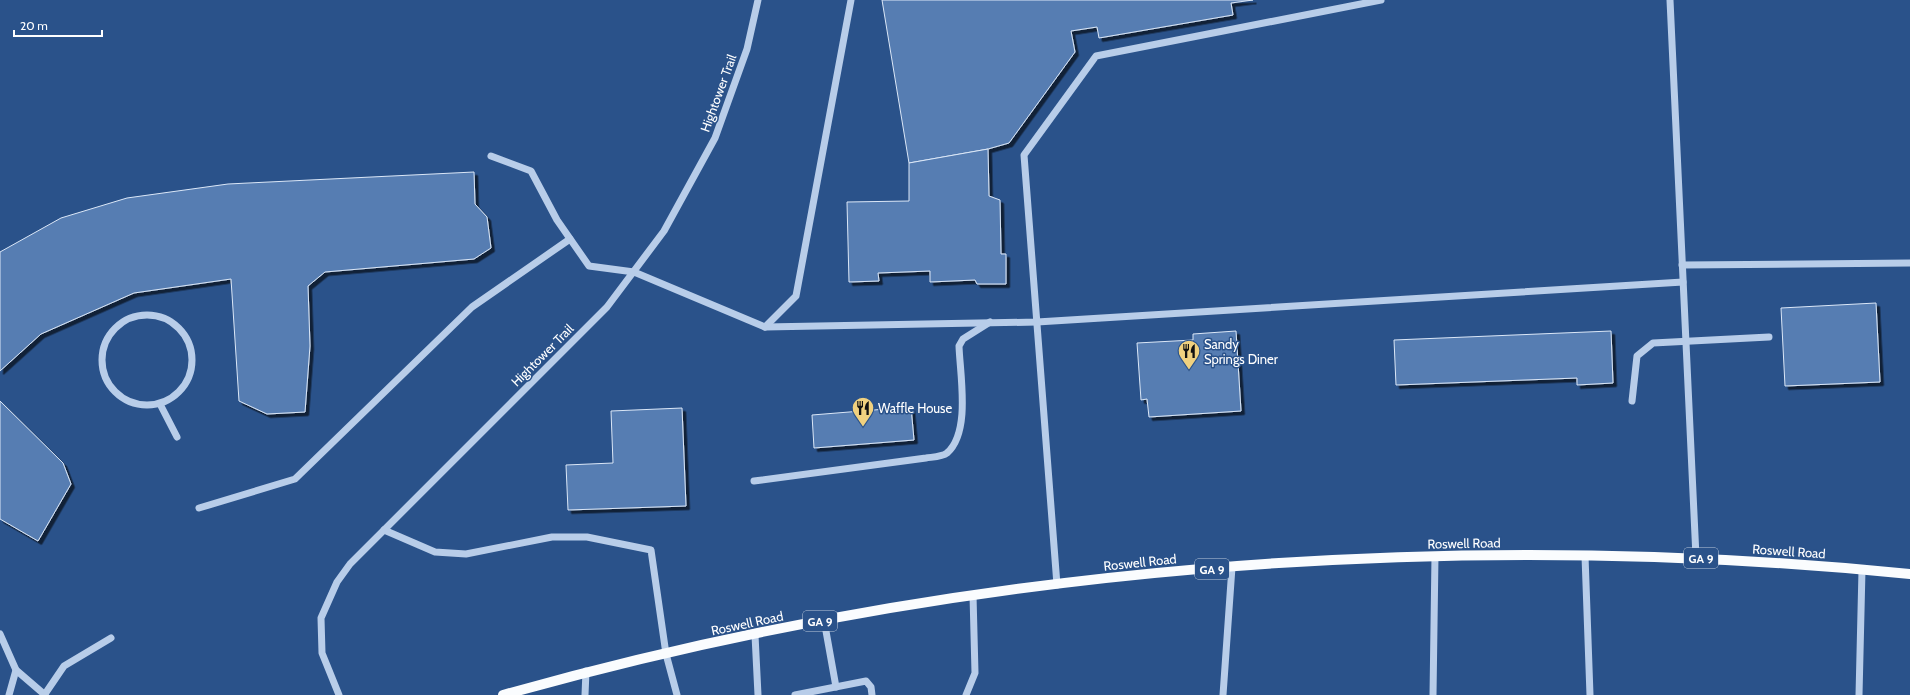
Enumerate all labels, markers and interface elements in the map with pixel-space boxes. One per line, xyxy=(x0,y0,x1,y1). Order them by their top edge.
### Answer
scale bar xyxy=(14,12,102,38)
text: 20 m xyxy=(20,18,48,33)
street label: Hightower Trail xyxy=(697,52,739,134)
street label: Hightower Trail xyxy=(508,321,576,389)
place label: Sandy Springs Diner xyxy=(1204,336,1279,367)
restaurant icon: Sandy Springs Diner xyxy=(1176,338,1202,371)
restaurant icon: Waffle House xyxy=(850,395,876,428)
place label: Waffle House xyxy=(878,400,952,416)
street label: Roswell Road xyxy=(1427,534,1501,552)
street label: Roswell Road xyxy=(1752,540,1826,562)
road number: GA 9 xyxy=(1684,548,1718,568)
street label: Roswell Road xyxy=(1103,550,1177,574)
road number: GA 9 xyxy=(1195,559,1229,579)
street label: Roswell Road xyxy=(709,608,785,638)
road number: GA 9 xyxy=(803,611,837,631)

